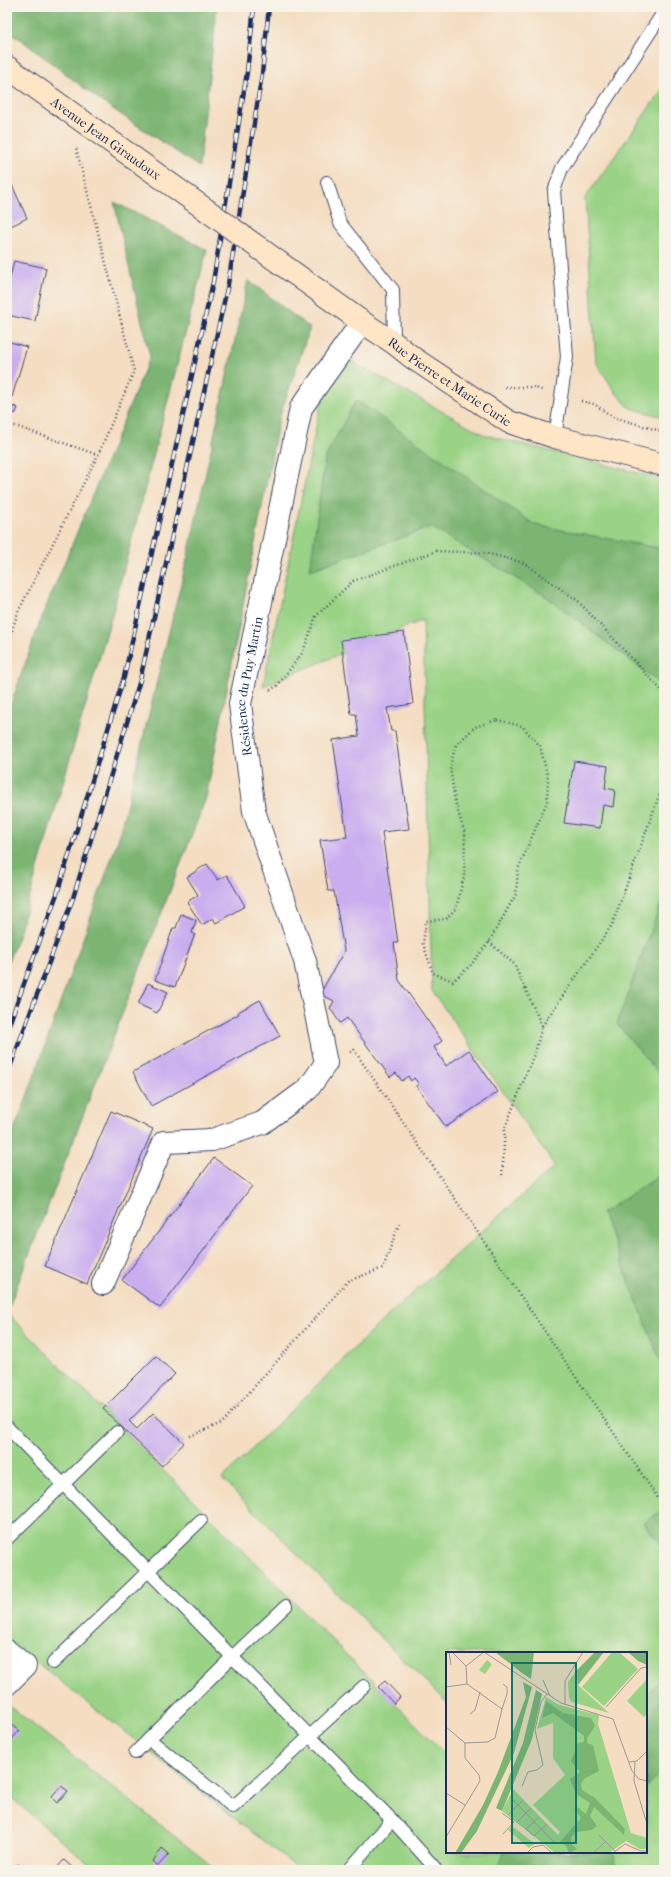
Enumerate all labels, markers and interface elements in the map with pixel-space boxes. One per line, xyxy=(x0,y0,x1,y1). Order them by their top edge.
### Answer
street label: Avenue Jean Giraudoux xyxy=(47,93,164,183)
street label: Rue Pierre et Marie Curie xyxy=(385,334,515,430)
street label: Résidence du Puy Martin xyxy=(233,615,266,757)
inset map xyxy=(446,1652,647,1853)

